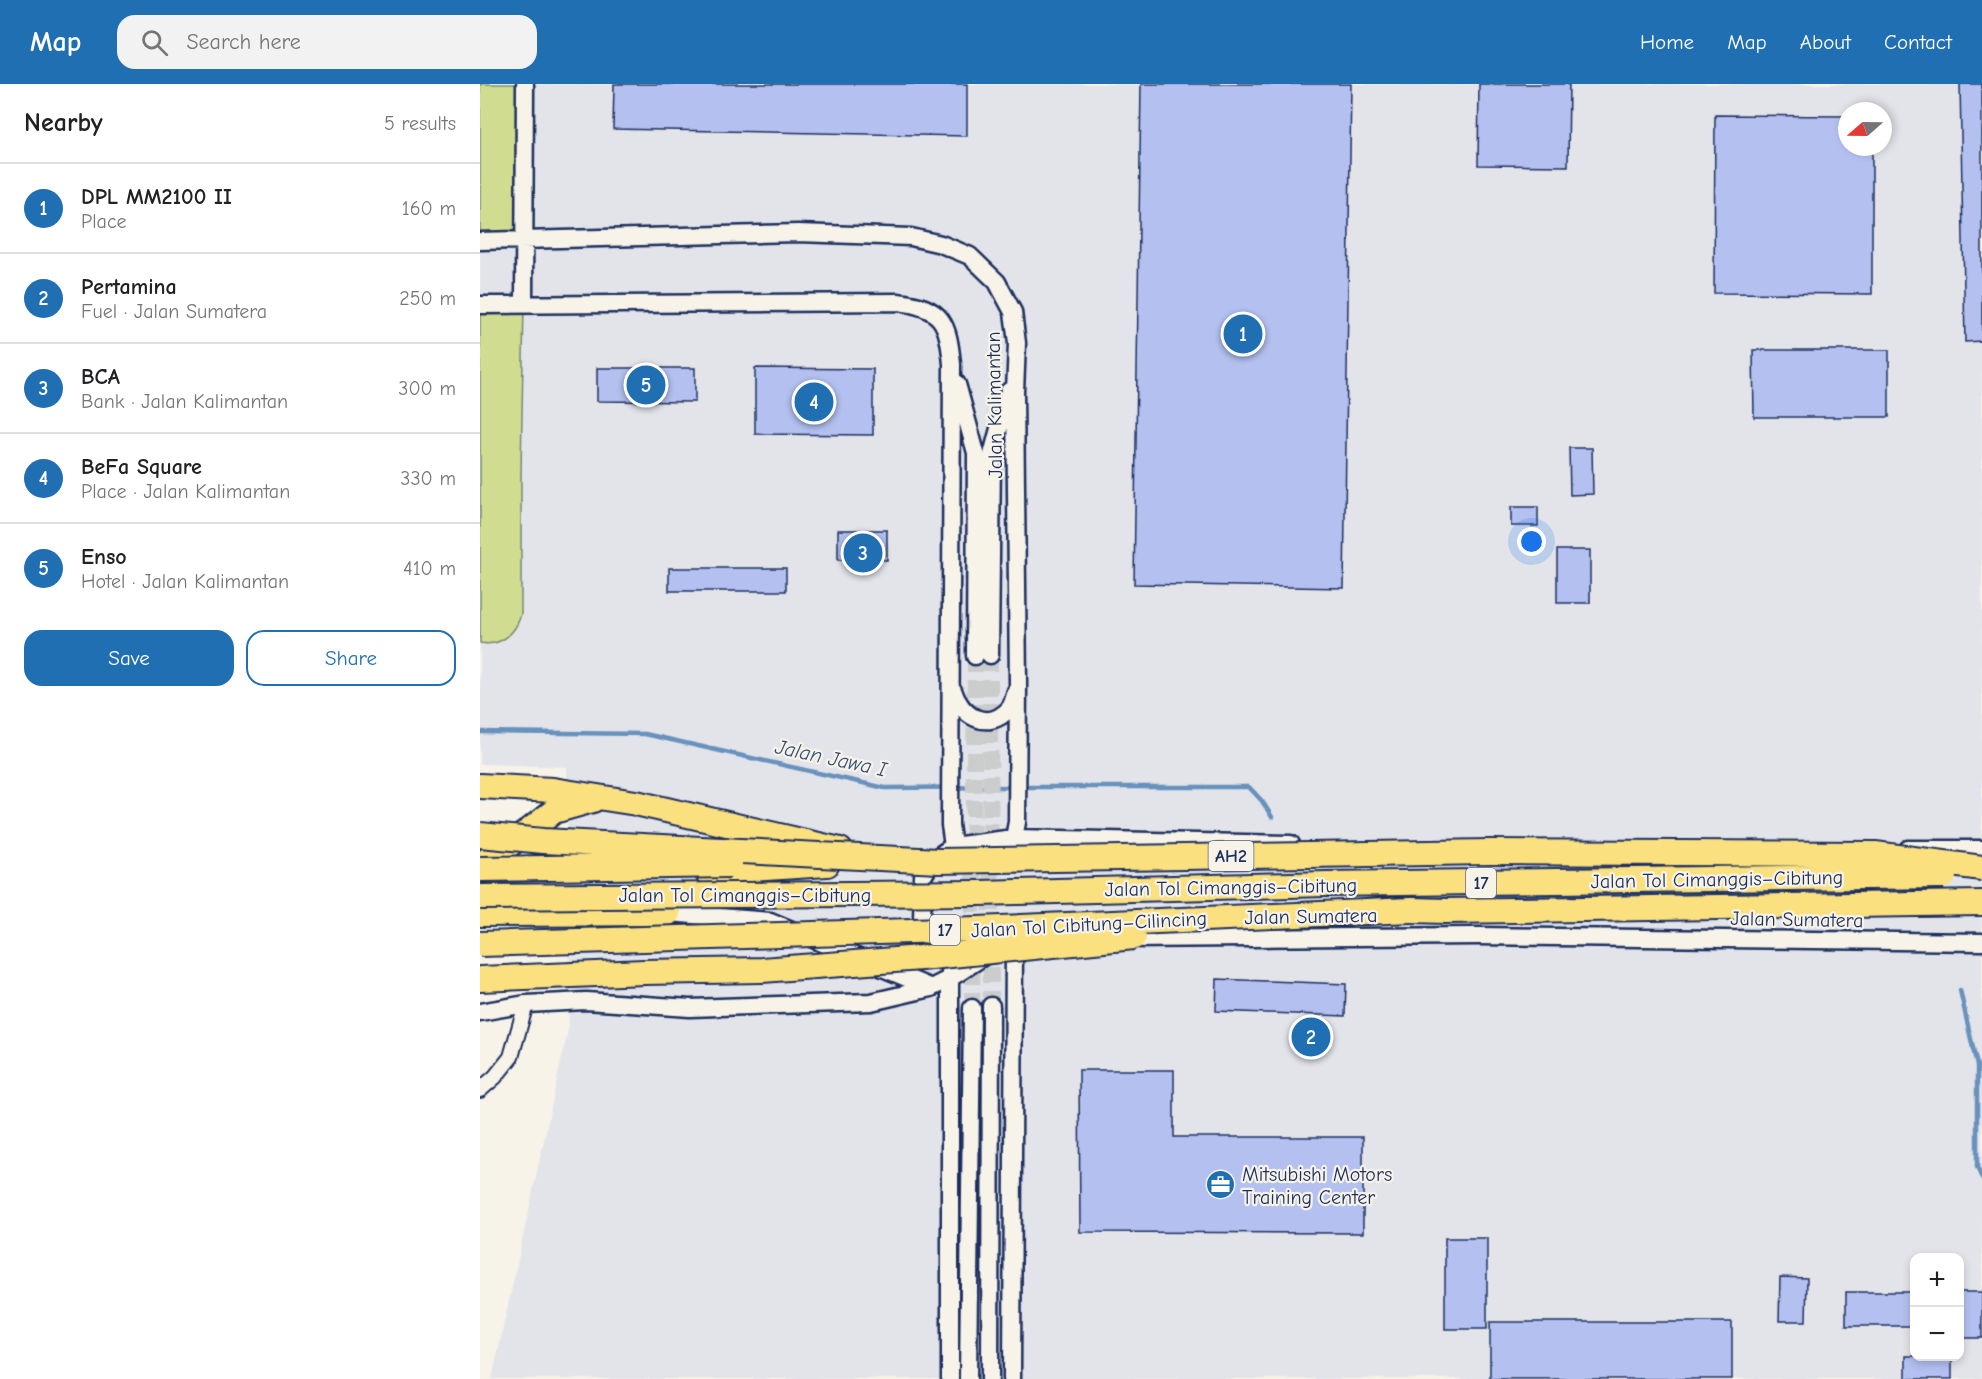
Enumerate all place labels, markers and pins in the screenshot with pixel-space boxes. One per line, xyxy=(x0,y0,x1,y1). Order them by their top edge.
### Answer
pin: 1 xyxy=(1224,312,1263,356)
pin: 5 xyxy=(626,362,666,408)
pin: 4 xyxy=(794,380,834,424)
pin: 3 xyxy=(844,530,883,576)
pin: 2 xyxy=(1292,1014,1330,1060)
place label: Mitsubishi Motors Training Center xyxy=(1242,1163,1392,1209)
office icon: Mitsubishi Motors Training Center xyxy=(1205,1169,1237,1201)

